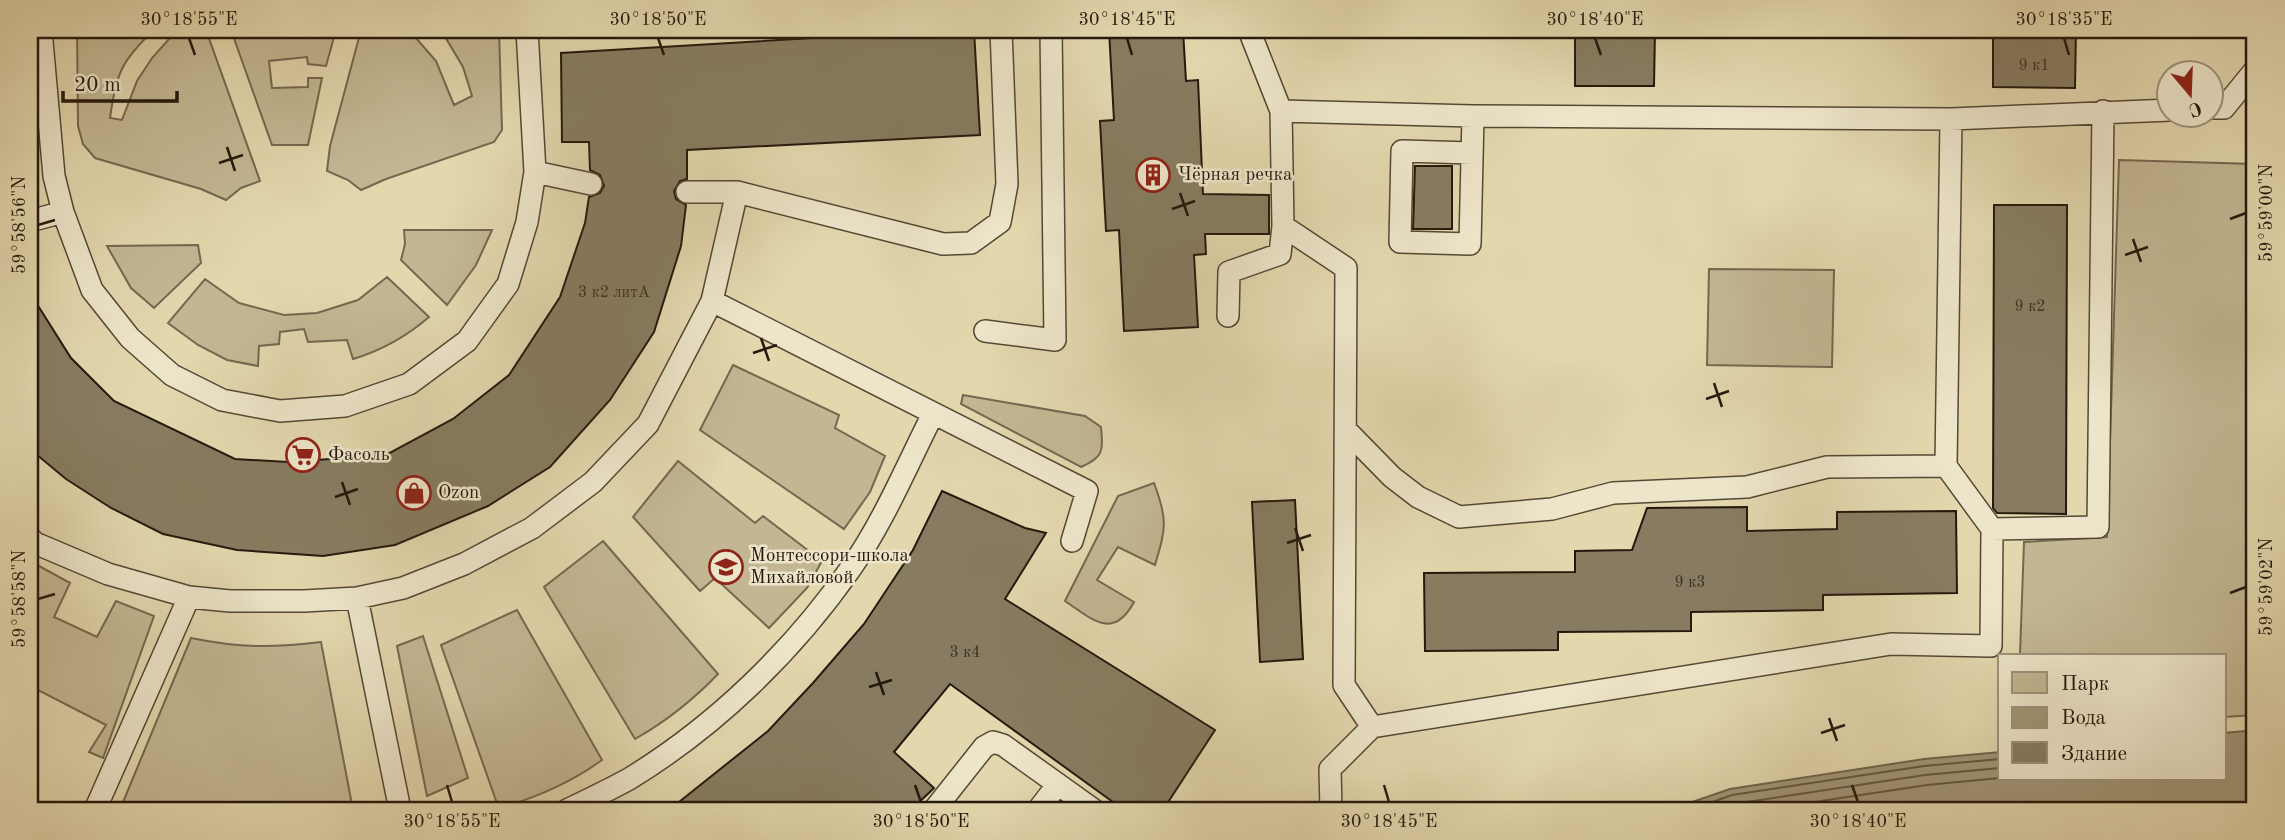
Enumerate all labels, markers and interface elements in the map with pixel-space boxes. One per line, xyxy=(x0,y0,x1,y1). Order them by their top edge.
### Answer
text: 30°18'55"E xyxy=(141,11,237,29)
text: 30°18'50"E xyxy=(610,11,706,29)
text: 30°18'45"E xyxy=(1079,11,1175,29)
text: 30°18'40"E xyxy=(1547,11,1643,29)
text: 30°18'35"E xyxy=(2016,11,2112,29)
house number: 9 к1 xyxy=(2018,58,2050,74)
scale bar xyxy=(63,60,177,104)
north arrow xyxy=(2156,60,2226,130)
text: 20 m xyxy=(74,75,121,96)
text: С xyxy=(2186,97,2204,119)
building icon: Чёрная речка xyxy=(1134,156,1172,194)
text: 59°59'00"N xyxy=(2258,164,2276,262)
place label: Чёрная речка xyxy=(1178,166,1293,185)
text: 59°58'56"N xyxy=(11,176,29,274)
house number: 3 к2 литА xyxy=(578,285,650,301)
house number: 9 к2 xyxy=(2014,299,2046,315)
supermarket icon: Фасоль xyxy=(284,436,322,474)
place label: Фасоль xyxy=(328,446,390,465)
shop icon: Ozon xyxy=(395,474,433,512)
place label: Ozon xyxy=(438,484,479,503)
text: 59°59'02"N xyxy=(2258,538,2276,636)
place label: Монтессори-школа Михайловой xyxy=(750,547,910,588)
school or university icon: Монтессори-школа Михайловой xyxy=(707,548,745,586)
text: 59°58'58"N xyxy=(11,550,29,648)
house number: 9 к3 xyxy=(1674,575,1706,591)
house number: 3 к4 xyxy=(949,645,981,661)
legend xyxy=(1998,654,2226,780)
text: Парк xyxy=(2061,674,2110,695)
text: Вода xyxy=(2061,708,2106,729)
text: Здание xyxy=(2061,744,2127,765)
text: 30°18'55"E xyxy=(404,813,500,831)
text: 30°18'50"E xyxy=(873,813,969,831)
text: 30°18'45"E xyxy=(1341,813,1437,831)
text: 30°18'40"E xyxy=(1810,813,1906,831)

